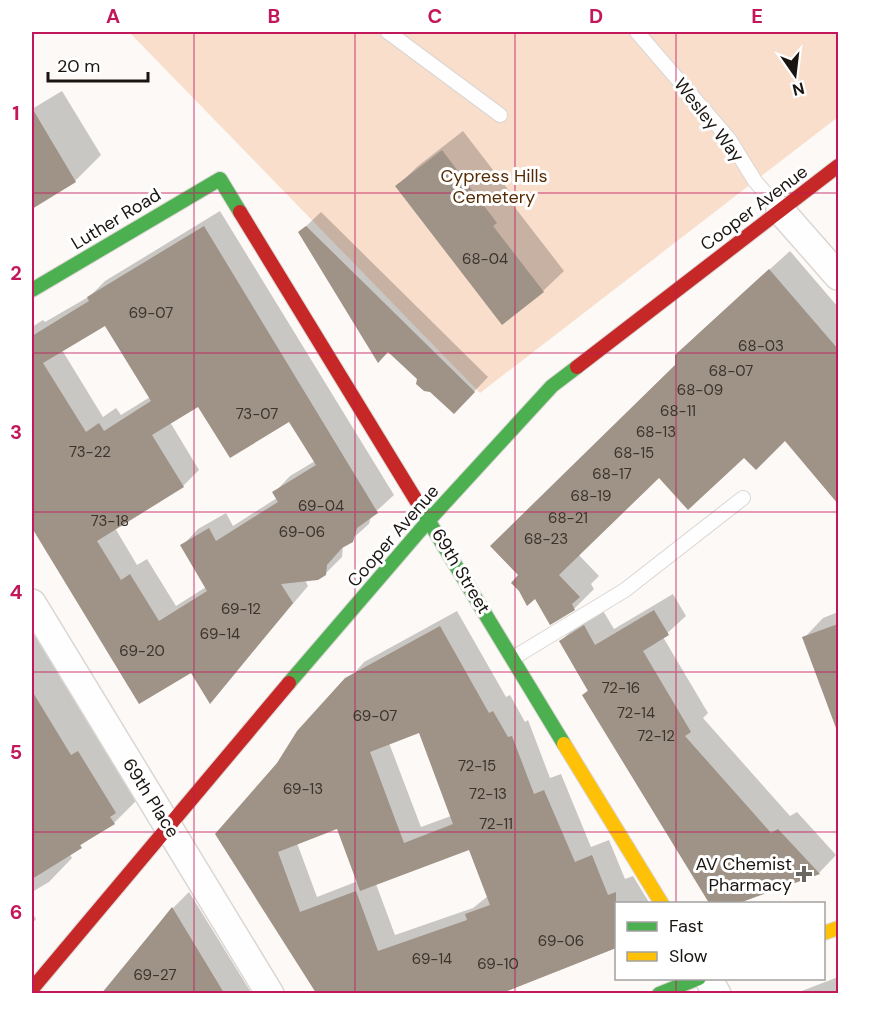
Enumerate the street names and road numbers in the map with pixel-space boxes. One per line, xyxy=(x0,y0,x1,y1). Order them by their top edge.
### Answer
street label: Wesley Way xyxy=(669,73,749,167)
street label: Cooper Avenue xyxy=(696,160,812,256)
street label: Luther Road xyxy=(67,183,165,255)
street label: Cooper Avenue xyxy=(342,480,444,592)
street label: 69th Street xyxy=(426,524,496,618)
street label: 69th Place xyxy=(117,754,185,842)

